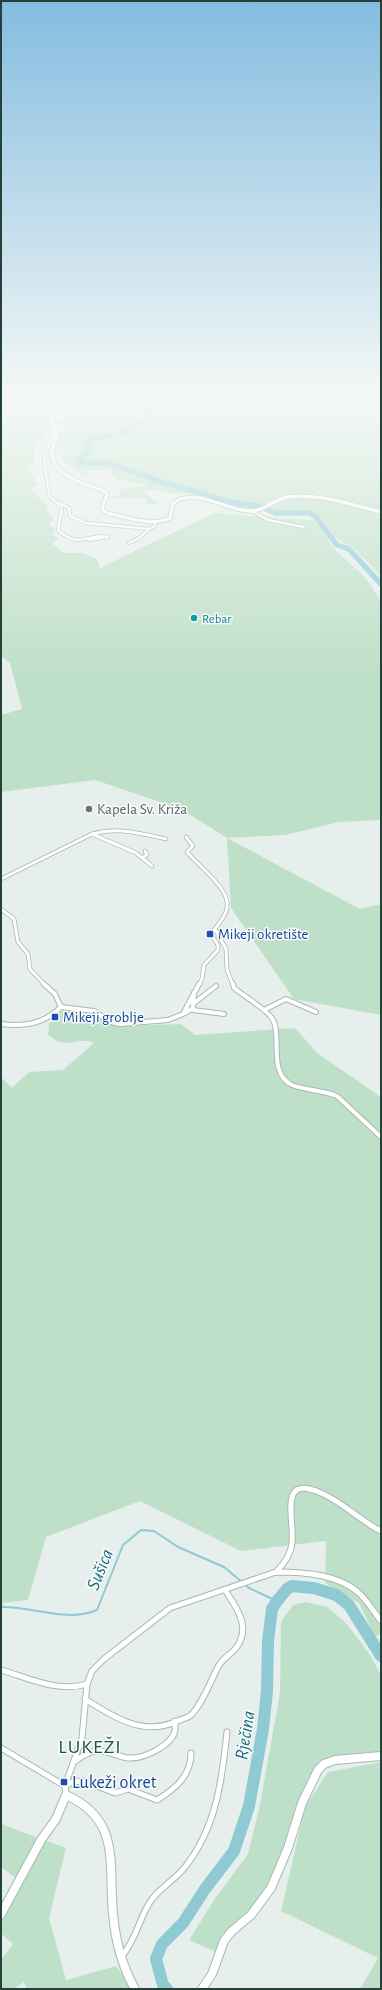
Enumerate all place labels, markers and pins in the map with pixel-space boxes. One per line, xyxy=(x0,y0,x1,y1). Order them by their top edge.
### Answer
marker: Rebar xyxy=(189,613,199,623)
place label: Rebar xyxy=(202,613,232,626)
place label: Kapela Sv. Križa xyxy=(97,802,187,817)
marker: Kapela Sv. Križa xyxy=(84,804,94,814)
place label: Mikeji okretište xyxy=(218,927,309,942)
marker: Mikeji okretište xyxy=(205,929,215,939)
place label: Mikeji groblje xyxy=(63,1010,144,1025)
marker: Mikeji groblje xyxy=(50,1012,60,1022)
place label: Lukeži okret xyxy=(72,1774,157,1792)
marker: Lukeži okret xyxy=(59,1777,69,1787)

